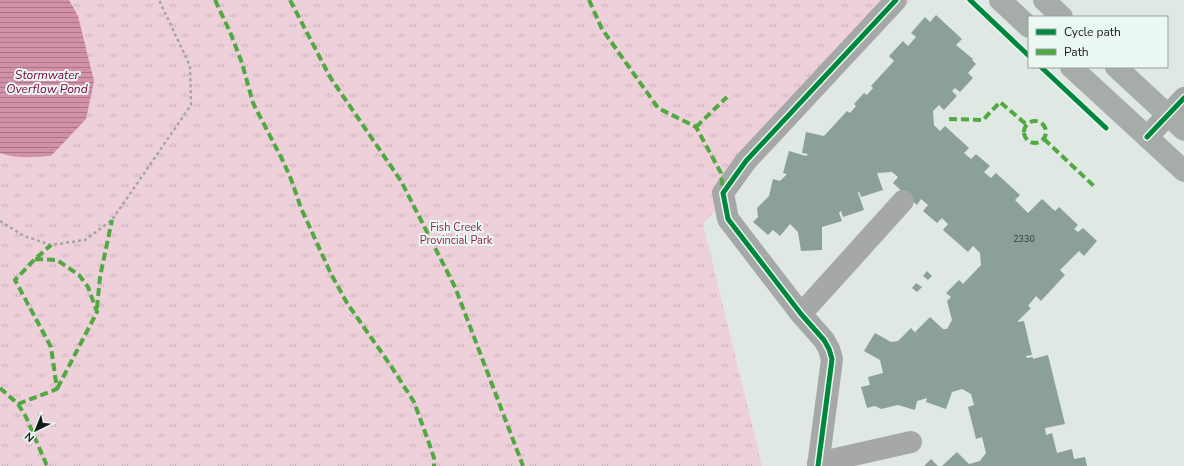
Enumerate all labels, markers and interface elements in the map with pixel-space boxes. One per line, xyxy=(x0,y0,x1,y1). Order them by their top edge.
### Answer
legend xyxy=(1028,16,1168,68)
text: Cycle path xyxy=(1064,24,1121,40)
text: Path xyxy=(1064,44,1089,60)
water label: Stormwater Overflow Pond xyxy=(6,67,88,97)
park label: Fish Creek Provincial Park xyxy=(420,220,493,248)
house number: 2330 xyxy=(1013,233,1035,245)
north arrow xyxy=(16,410,56,450)
text: N xyxy=(21,429,38,445)

